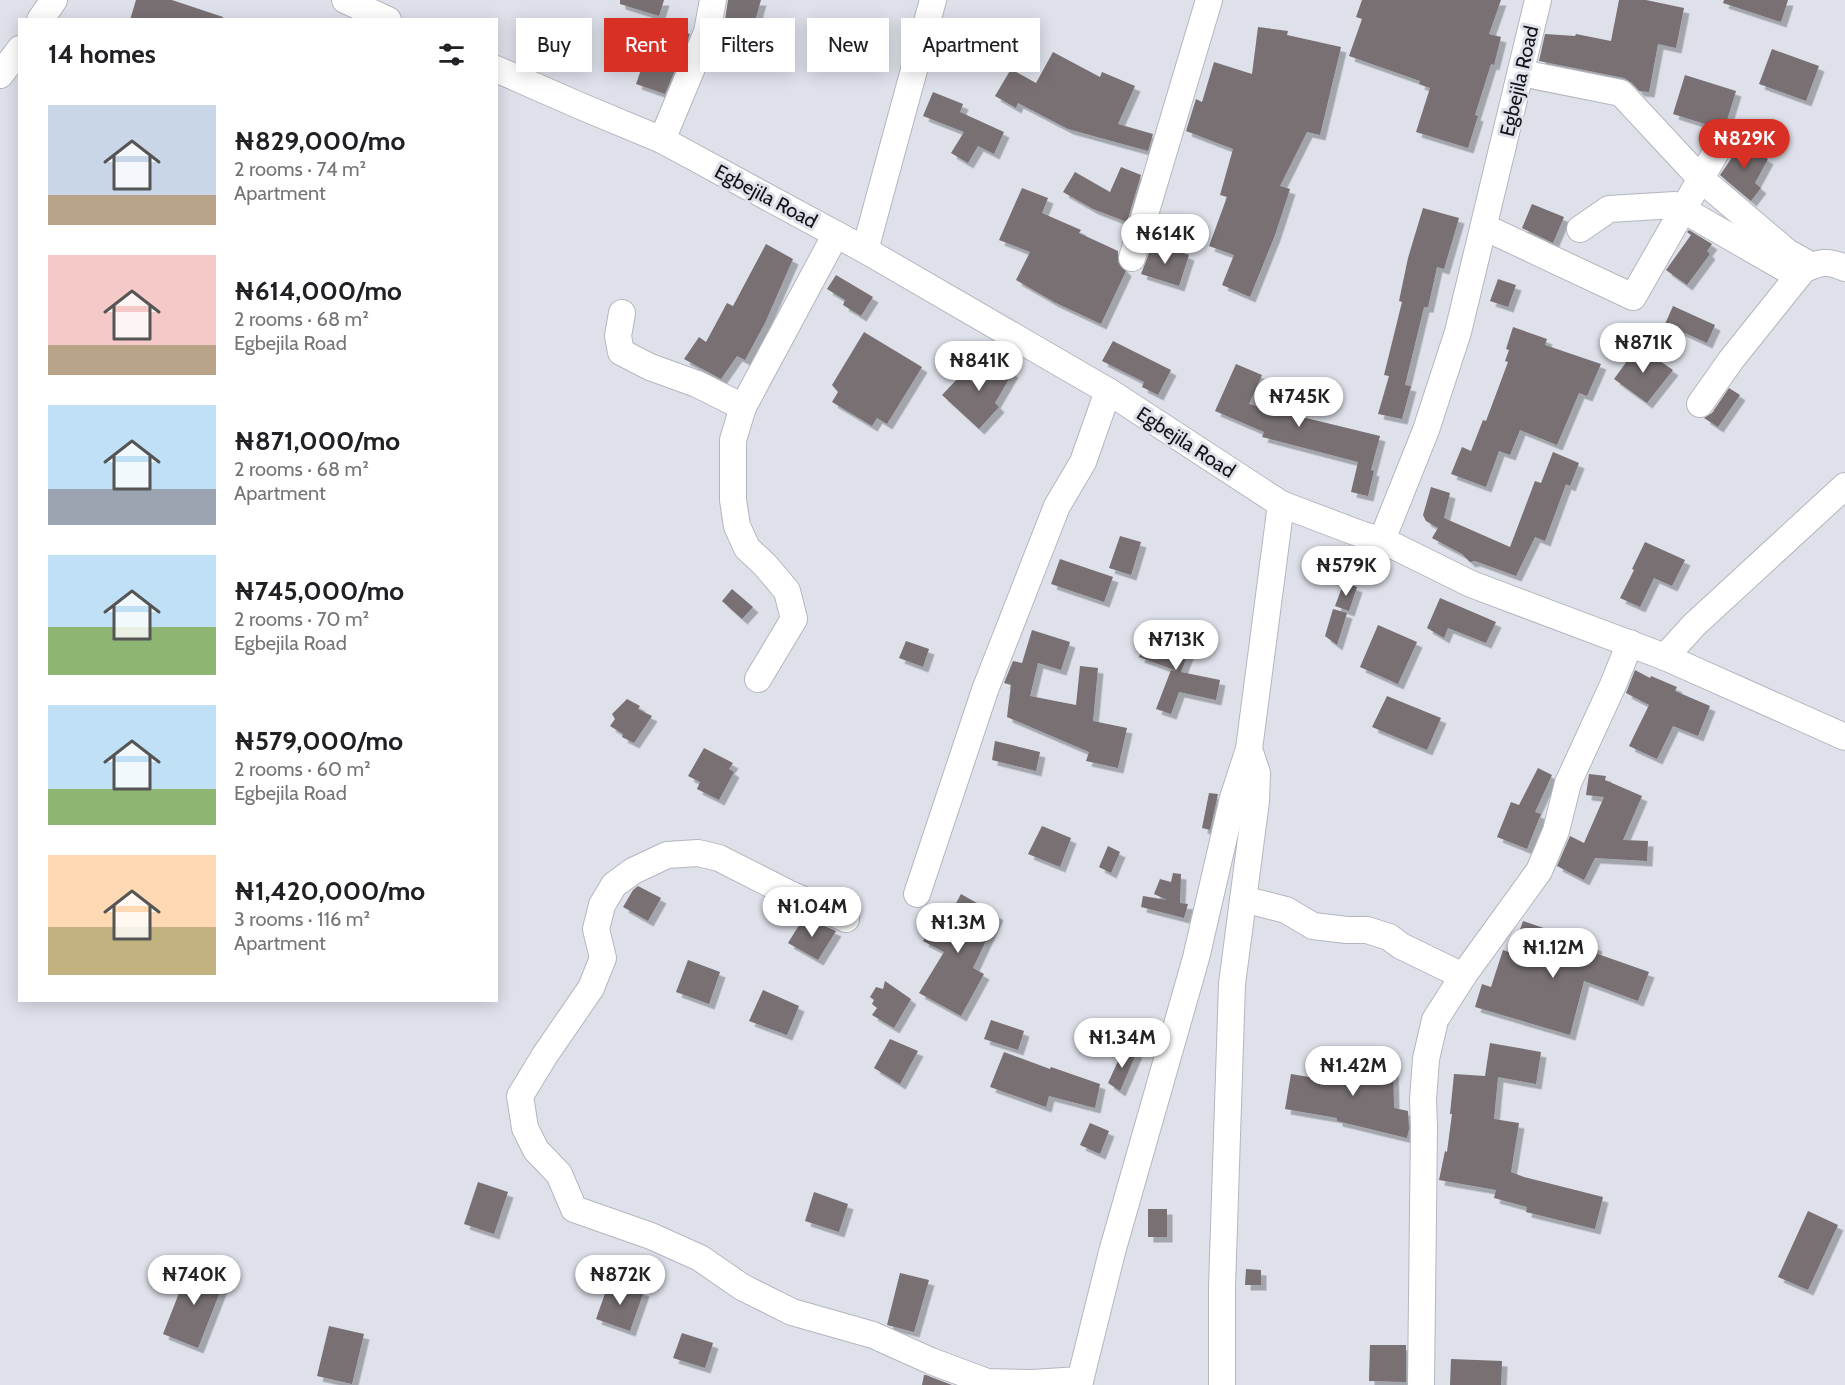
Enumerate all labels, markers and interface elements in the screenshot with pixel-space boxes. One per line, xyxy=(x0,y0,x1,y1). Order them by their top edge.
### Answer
chip: Buy xyxy=(516,18,592,72)
chip: Rent xyxy=(604,18,688,72)
chip: Filters xyxy=(700,18,795,72)
chip: New xyxy=(807,18,889,72)
chip: Apartment xyxy=(901,18,1040,72)
street label: Egbejila Road xyxy=(1495,23,1543,139)
text: 14 homes xyxy=(48,38,156,70)
icon: filters xyxy=(435,38,468,71)
pin: ₦829K xyxy=(1702,119,1786,170)
text: ₦829,000/mo xyxy=(234,125,405,157)
text: ₦829K xyxy=(1713,126,1775,150)
icon: home xyxy=(96,129,168,201)
text: 2 rooms · 74 m² xyxy=(234,157,366,181)
street label: Egbejila Road xyxy=(711,159,821,233)
text: Apartment xyxy=(234,181,326,205)
pin: ₦614K xyxy=(1123,214,1207,265)
text: ₦614K xyxy=(1135,221,1195,245)
text: ₦614,000/mo xyxy=(234,275,402,307)
icon: home xyxy=(96,279,168,351)
text: 2 rooms · 68 m² xyxy=(234,307,369,331)
pin: ₦871K xyxy=(1601,323,1685,374)
text: ₦871K xyxy=(1614,330,1672,354)
text: Egbejila Road xyxy=(234,331,347,355)
pin: ₦841K xyxy=(937,341,1021,392)
text: ₦841K xyxy=(949,348,1009,372)
pin: ₦745K xyxy=(1257,377,1341,428)
text: ₦745K xyxy=(1268,384,1330,408)
street label: Egbejila Road xyxy=(1132,401,1240,483)
text: ₦871,000/mo xyxy=(234,425,400,457)
icon: home xyxy=(96,429,168,501)
text: 2 rooms · 68 m² xyxy=(234,457,369,481)
text: Apartment xyxy=(234,481,326,505)
pin: ₦579K xyxy=(1304,546,1388,597)
text: ₦579K xyxy=(1316,553,1376,577)
text: ₦745,000/mo xyxy=(234,575,404,607)
icon: home xyxy=(96,579,168,651)
text: 2 rooms · 70 m² xyxy=(234,607,369,631)
pin: ₦713K xyxy=(1134,620,1218,671)
text: ₦713K xyxy=(1147,627,1205,651)
text: Egbejila Road xyxy=(234,631,347,655)
text: ₦579,000/mo xyxy=(234,725,403,757)
icon: home xyxy=(96,729,168,801)
text: 2 rooms · 60 m² xyxy=(234,757,371,781)
text: Egbejila Road xyxy=(234,781,347,805)
text: ₦1,420,000/mo xyxy=(234,875,425,907)
icon: home xyxy=(96,879,168,951)
pin: ₦1.04M xyxy=(763,887,861,938)
text: ₦1.04M xyxy=(777,894,847,918)
pin: ₦1.3M xyxy=(916,903,1000,954)
text: 3 rooms · 116 m² xyxy=(234,907,370,931)
text: ₦1.3M xyxy=(930,910,986,934)
pin: ₦1.12M xyxy=(1504,928,1602,979)
text: Apartment xyxy=(234,931,326,955)
text: ₦1.12M xyxy=(1522,935,1584,959)
pin: ₦1.34M xyxy=(1073,1018,1171,1069)
text: ₦1.34M xyxy=(1088,1025,1156,1049)
pin: ₦1.42M xyxy=(1304,1046,1402,1097)
text: ₦1.42M xyxy=(1319,1053,1387,1077)
pin: ₦740K xyxy=(152,1255,236,1306)
pin: ₦872K xyxy=(578,1255,662,1306)
text: ₦740K xyxy=(162,1262,226,1286)
text: ₦872K xyxy=(589,1262,651,1286)

